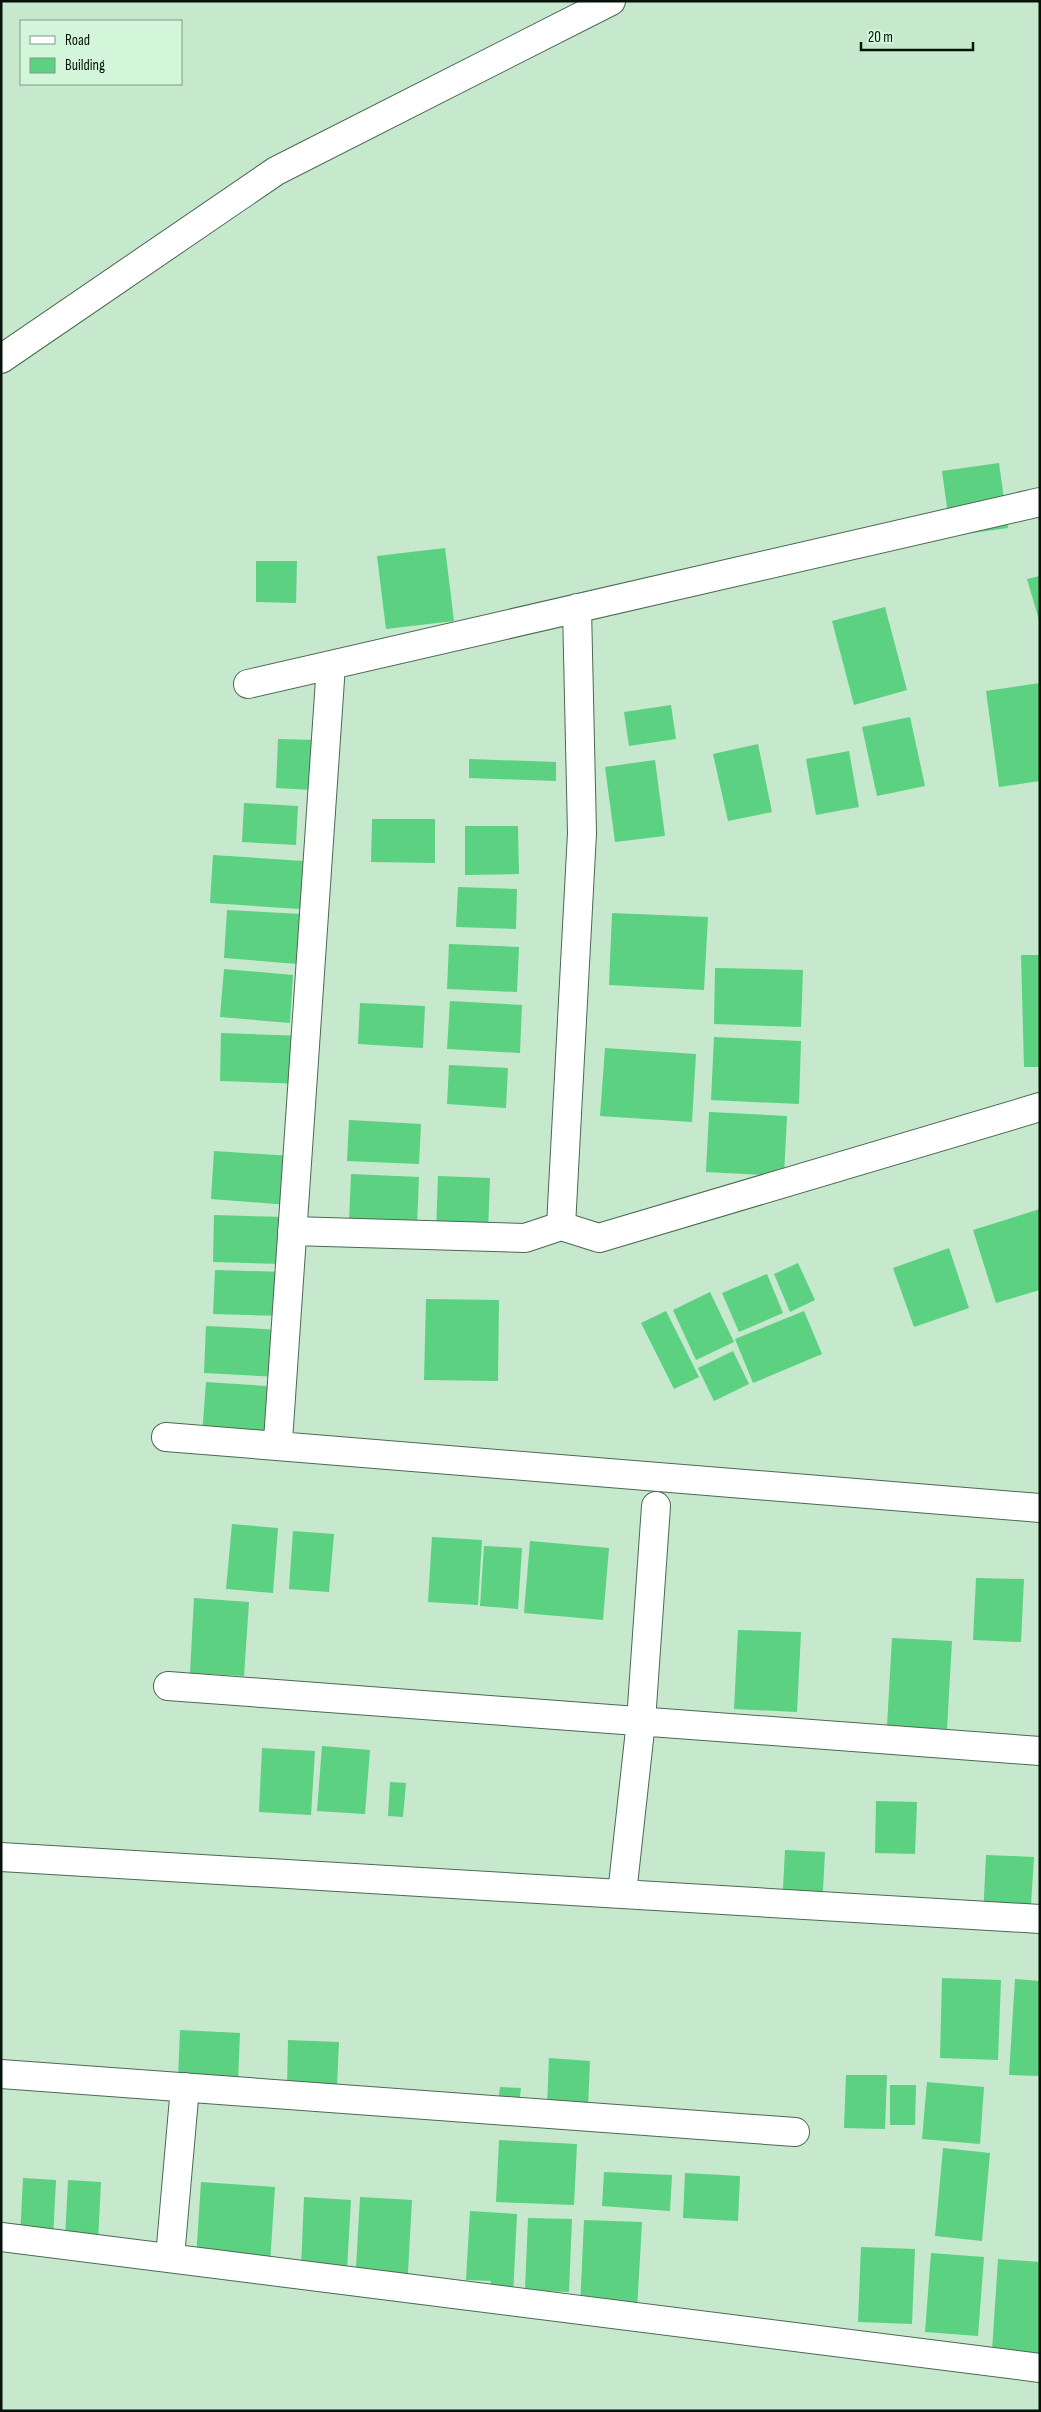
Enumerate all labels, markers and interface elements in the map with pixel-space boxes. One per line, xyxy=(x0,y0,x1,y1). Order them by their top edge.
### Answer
legend xyxy=(20,20,182,85)
scale bar xyxy=(861,20,974,52)
text: 20 m xyxy=(868,28,893,47)
text: Road xyxy=(65,31,90,50)
text: Building xyxy=(65,56,105,75)

